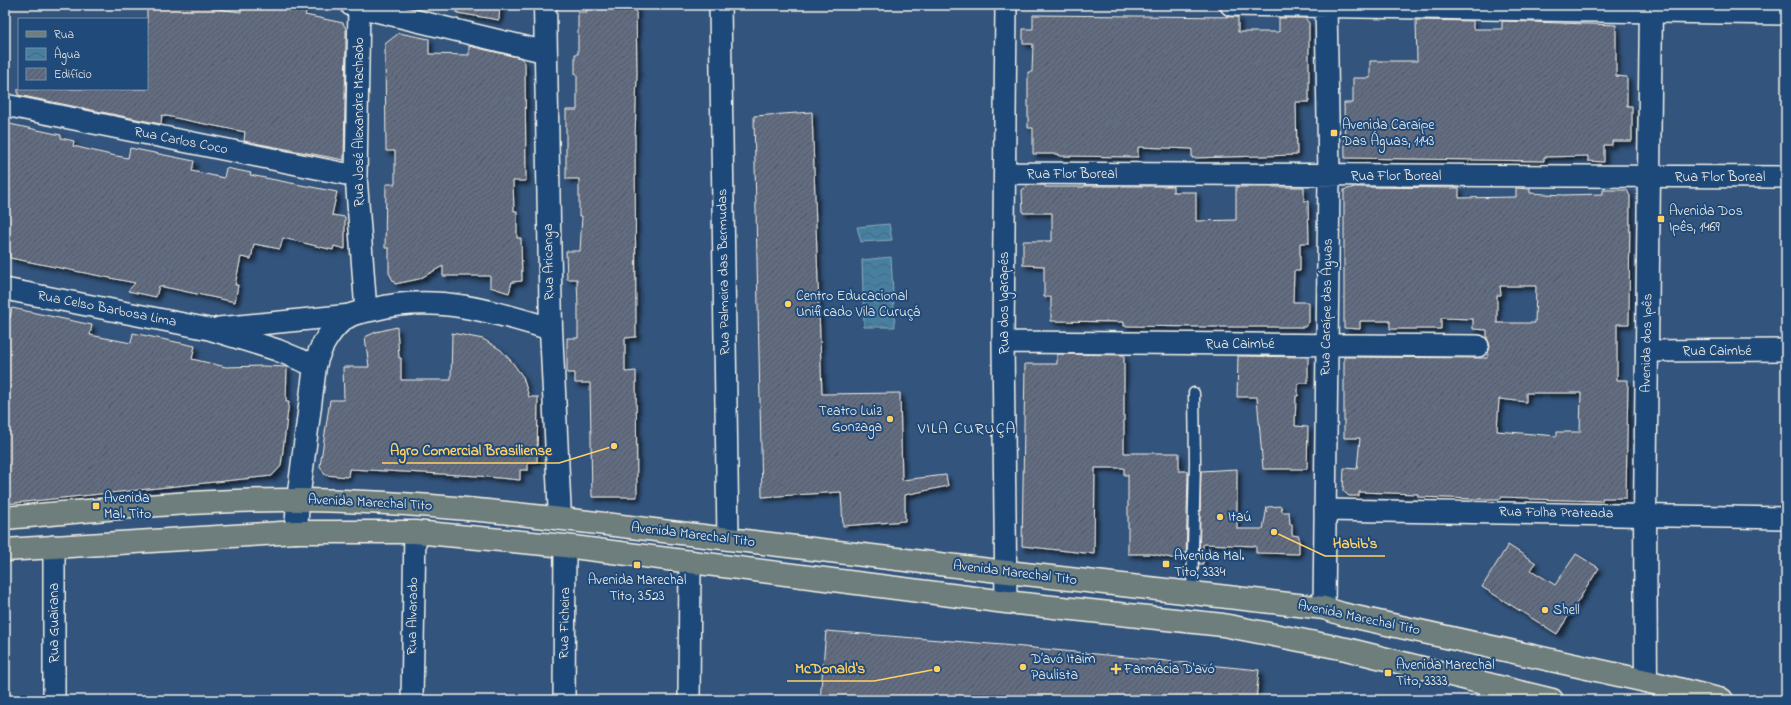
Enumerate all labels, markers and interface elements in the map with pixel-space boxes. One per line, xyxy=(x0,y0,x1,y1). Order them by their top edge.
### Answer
legend xyxy=(18,18,148,90)
text: Rua xyxy=(54,26,74,44)
street label: Rua José Alexandre Machado xyxy=(349,37,370,207)
text: Água xyxy=(54,45,80,65)
text: Edifício xyxy=(54,66,92,84)
place label: Avenida Caraípe Das Águas, 1143 xyxy=(1341,115,1435,153)
street label: Rua Carlos Coco xyxy=(132,122,230,160)
marker: Avenida Caraípe Das Águas, 1143 xyxy=(1329,128,1339,138)
street label: Rua Flor Boreal xyxy=(1027,164,1117,185)
street label: Rua Flor Boreal xyxy=(1351,166,1441,187)
street label: Rua Flor Boreal xyxy=(1675,167,1765,188)
street label: Rua Palmeira das Bermudas xyxy=(712,189,736,355)
place label: Avenida Dos Ipês, 1469 xyxy=(1669,201,1743,238)
marker: Avenida Dos Ipês, 1469 xyxy=(1656,214,1666,224)
street label: Rua Aricanga xyxy=(538,223,561,301)
street label: Rua Caraípe das Águas xyxy=(1314,238,1340,376)
street label: Rua dos Igarapés xyxy=(994,252,1016,354)
street label: Rua Celso Barbosa Lima xyxy=(36,285,178,333)
place label: Centro Educacional Unificado Vila Curuçá xyxy=(796,286,920,323)
street label: Avenida dos Ipês xyxy=(1636,293,1658,393)
marker: Centro Educacional Unificado Vila Curuçá xyxy=(783,299,793,309)
street label: Rua Caimbé xyxy=(1205,334,1275,355)
street label: Rua Caimbé xyxy=(1682,341,1752,362)
place label: Teatro Luiz Gonzaga xyxy=(819,401,882,439)
marker: Teatro Luiz Gonzaga xyxy=(885,414,895,424)
district label: VILA CURUÇA xyxy=(917,417,1016,441)
callout: Agro Comercial Brasiliense xyxy=(382,436,559,463)
text: Agro Comercial Brasiliense xyxy=(390,440,553,464)
place label: Avenida Mal. Tito xyxy=(104,488,151,525)
street label: Avenida Marechal Tito xyxy=(307,489,433,517)
marker: Avenida Mal. Tito xyxy=(91,501,101,511)
street label: Rua Folha Prateada xyxy=(1499,502,1613,524)
place label: Itaú xyxy=(1228,507,1252,528)
marker: Itaú xyxy=(1215,512,1225,522)
street label: Avenida Marechal Tito xyxy=(630,517,756,553)
callout: Habib's xyxy=(1325,529,1385,556)
text: Habib's xyxy=(1333,533,1378,555)
place label: Avenida Mal. Tito, 3334 xyxy=(1174,546,1244,583)
street label: Avenida Marechal Tito xyxy=(952,555,1078,591)
marker: Avenida Mal. Tito, 3334 xyxy=(1161,559,1171,569)
marker: Avenida Marechal Tito, 3523 xyxy=(632,560,642,570)
place label: Avenida Marechal Tito, 3523 xyxy=(588,570,686,607)
street label: Rua Alvarado xyxy=(402,577,424,655)
street label: Rua Guairana xyxy=(44,583,65,663)
street label: Rua Ficheira xyxy=(554,587,576,659)
street label: Avenida Marechal Tito xyxy=(1296,595,1422,641)
place label: Shell xyxy=(1553,600,1580,621)
marker: Shell xyxy=(1540,605,1550,615)
place label: D’avó Itaim Paulista xyxy=(1030,649,1096,686)
callout: McDonald's xyxy=(787,654,874,681)
place label: Avenida Marechal Tito, 3333 xyxy=(1396,655,1495,692)
text: McDonald's xyxy=(795,658,865,680)
place label: Farmácia D'avó xyxy=(1123,659,1215,680)
marker: D’avó Itaim Paulista xyxy=(1018,662,1028,672)
marker: Farmácia D'avó xyxy=(1111,664,1121,674)
marker: Avenida Marechal Tito, 3333 xyxy=(1383,668,1393,678)

